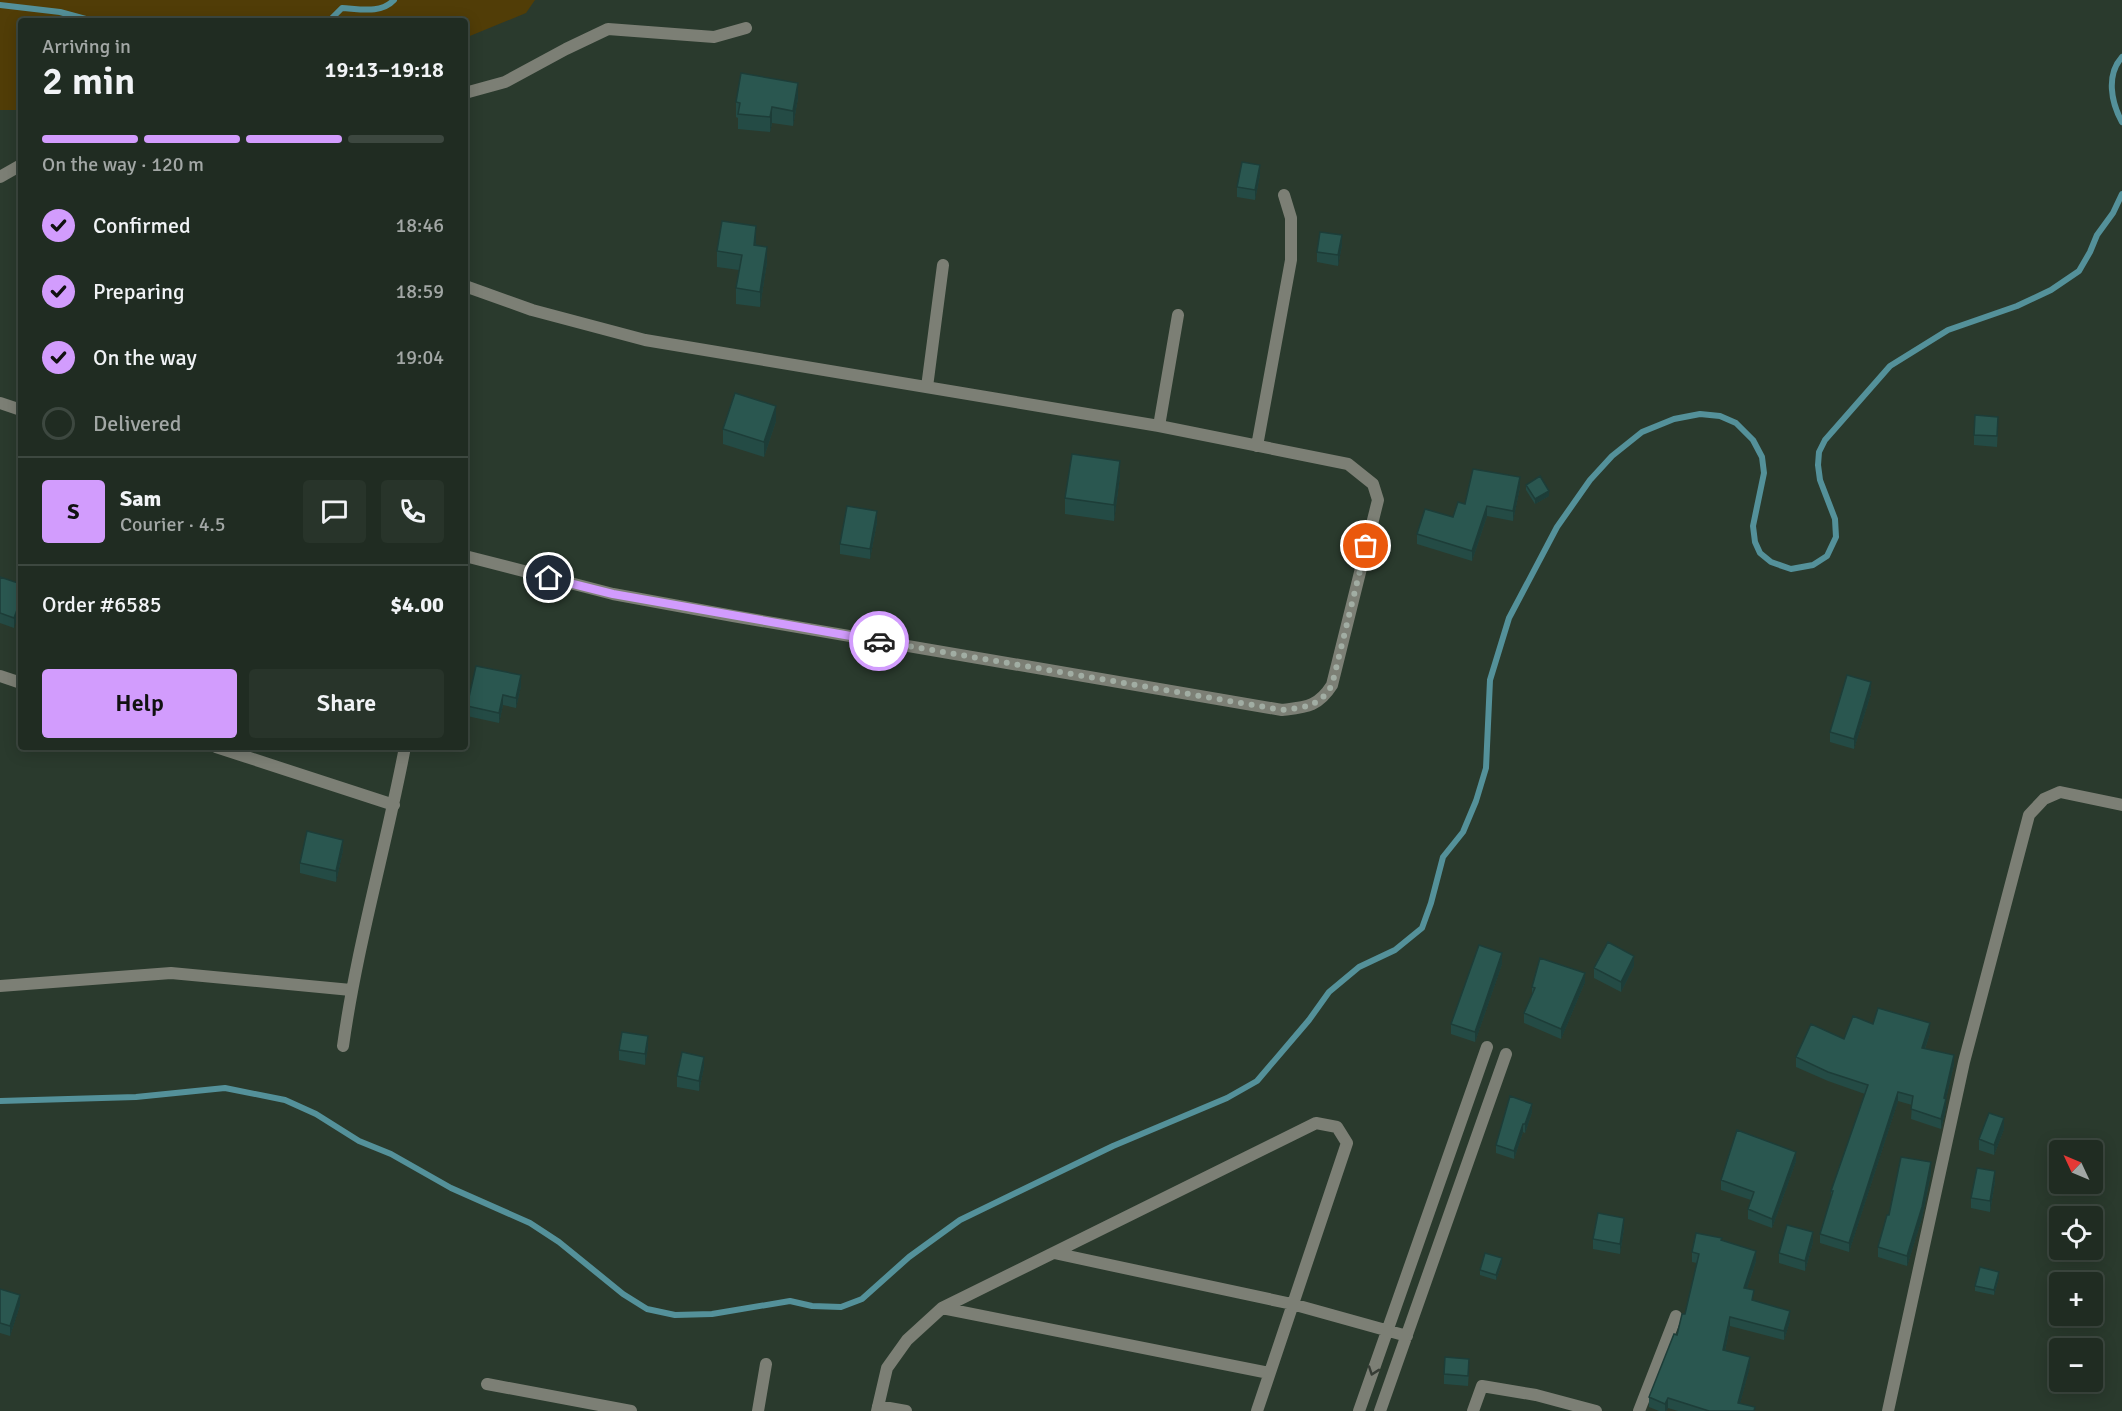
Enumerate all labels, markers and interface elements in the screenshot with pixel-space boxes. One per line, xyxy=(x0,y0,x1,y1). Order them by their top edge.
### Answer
text: Arriving in xyxy=(42,34,131,59)
text: 19:13–19:18 xyxy=(325,56,444,83)
text: 2 min xyxy=(42,57,135,105)
text: On the way · 120 m xyxy=(42,152,204,177)
icon: check xyxy=(42,209,75,242)
text: Confirmed xyxy=(93,212,191,239)
text: 18:46 xyxy=(395,213,444,238)
icon: check xyxy=(42,275,75,308)
text: Preparing xyxy=(93,278,185,305)
text: 18:59 xyxy=(395,279,444,304)
icon: check xyxy=(42,341,75,374)
text: On the way xyxy=(93,344,197,371)
text: 19:04 xyxy=(395,345,444,370)
text: Delivered xyxy=(93,410,181,437)
button: chat xyxy=(303,480,366,543)
button: phone xyxy=(381,480,444,543)
text: Sam xyxy=(120,485,161,512)
text: S xyxy=(67,498,80,525)
text: Courier · 4.5 xyxy=(120,512,226,537)
pin xyxy=(1340,520,1391,571)
icon: bag xyxy=(1349,529,1382,562)
pin xyxy=(523,552,574,603)
icon: home xyxy=(532,561,565,594)
text: Order #6585 xyxy=(42,591,162,618)
text: $4.00 xyxy=(390,591,444,618)
courier xyxy=(849,611,909,671)
icon: car xyxy=(863,625,896,658)
button: Help xyxy=(42,669,237,738)
button: Share xyxy=(249,669,444,738)
north arrow xyxy=(2049,1140,2103,1194)
map controls xyxy=(2049,1140,2103,1392)
button: locate xyxy=(2049,1206,2103,1260)
button: + xyxy=(2049,1272,2103,1326)
button: − xyxy=(2049,1338,2103,1392)
one-way arrow xyxy=(1368,1365,1381,1376)

